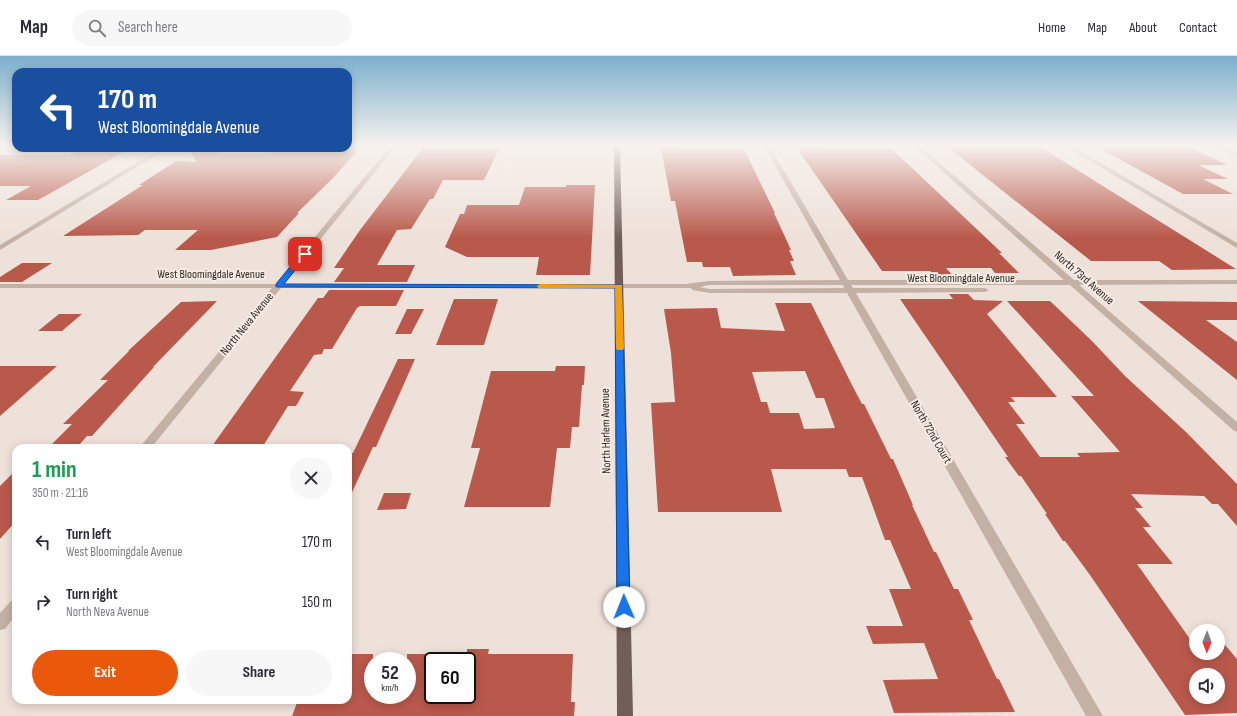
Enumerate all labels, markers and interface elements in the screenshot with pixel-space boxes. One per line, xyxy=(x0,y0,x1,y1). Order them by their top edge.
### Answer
search box xyxy=(72,10,352,46)
text: Map xyxy=(20,16,48,39)
icon: search xyxy=(86,17,108,39)
text: Search here xyxy=(118,18,178,37)
text: Home xyxy=(1038,19,1066,36)
text: Map xyxy=(1088,19,1107,36)
text: About xyxy=(1129,19,1157,36)
text: Contact xyxy=(1179,19,1217,36)
text: 170 m xyxy=(98,83,157,116)
icon: left xyxy=(32,84,84,136)
text: West Bloomingdale Avenue xyxy=(98,117,259,138)
pin xyxy=(288,237,322,271)
icon: arrive xyxy=(294,243,316,265)
street label: North 73rd Avenue xyxy=(1051,248,1117,308)
street label: West Bloomingdale Avenue xyxy=(157,267,265,282)
street label: West Bloomingdale Avenue xyxy=(907,271,1015,286)
street label: North Neva Avenue xyxy=(217,289,277,358)
street label: North Harlem Avenue xyxy=(598,388,614,474)
street label: North 72nd Court xyxy=(907,398,955,466)
text: 1 min xyxy=(32,455,77,484)
button: close xyxy=(290,457,332,499)
text: 350 m · 21:16 xyxy=(32,485,88,501)
text: Turn left xyxy=(66,525,111,544)
icon: left xyxy=(32,531,54,553)
text: 170 m xyxy=(302,533,332,552)
text: West Bloomingdale Avenue xyxy=(66,544,183,560)
text: Turn right xyxy=(66,585,118,604)
position arrow xyxy=(603,586,645,628)
icon: right xyxy=(32,591,54,613)
text: 150 m xyxy=(302,593,332,612)
text: North Neva Avenue xyxy=(66,604,149,620)
north arrow xyxy=(1189,624,1225,660)
map controls xyxy=(1189,624,1225,704)
button: Exit xyxy=(32,650,178,696)
button: Share xyxy=(186,650,332,696)
speed limit sign: 60 xyxy=(424,652,476,704)
text: 52 xyxy=(381,661,399,685)
button: sound xyxy=(1189,668,1225,704)
text: km/h xyxy=(381,682,399,694)

